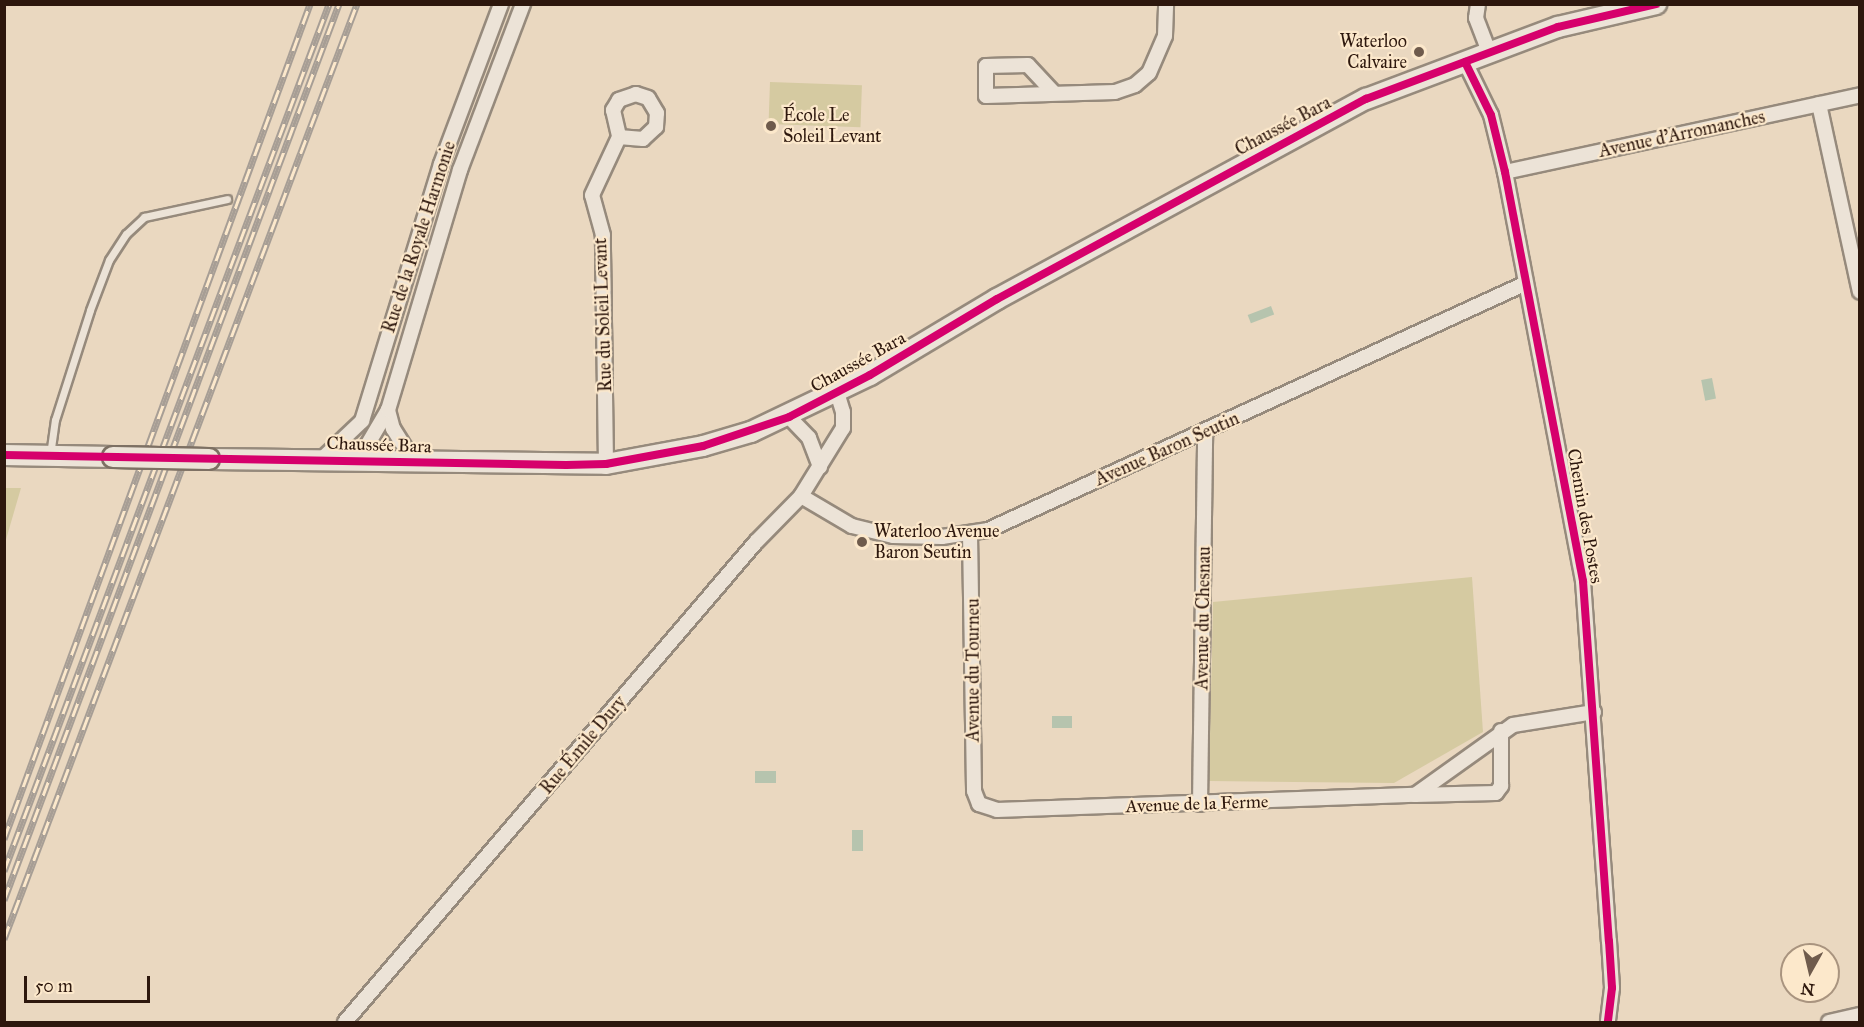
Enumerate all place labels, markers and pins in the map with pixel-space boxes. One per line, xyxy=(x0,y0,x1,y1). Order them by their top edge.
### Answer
place label: Waterloo Calvaire xyxy=(1339,31,1407,74)
marker: Waterloo Calvaire xyxy=(1412,45,1426,59)
place label: École Le Soleil Levant xyxy=(783,105,881,148)
marker: École Le Soleil Levant xyxy=(764,119,778,133)
place label: Waterloo Avenue Baron Seutin xyxy=(874,521,999,564)
marker: Waterloo Avenue Baron Seutin xyxy=(855,535,869,549)

